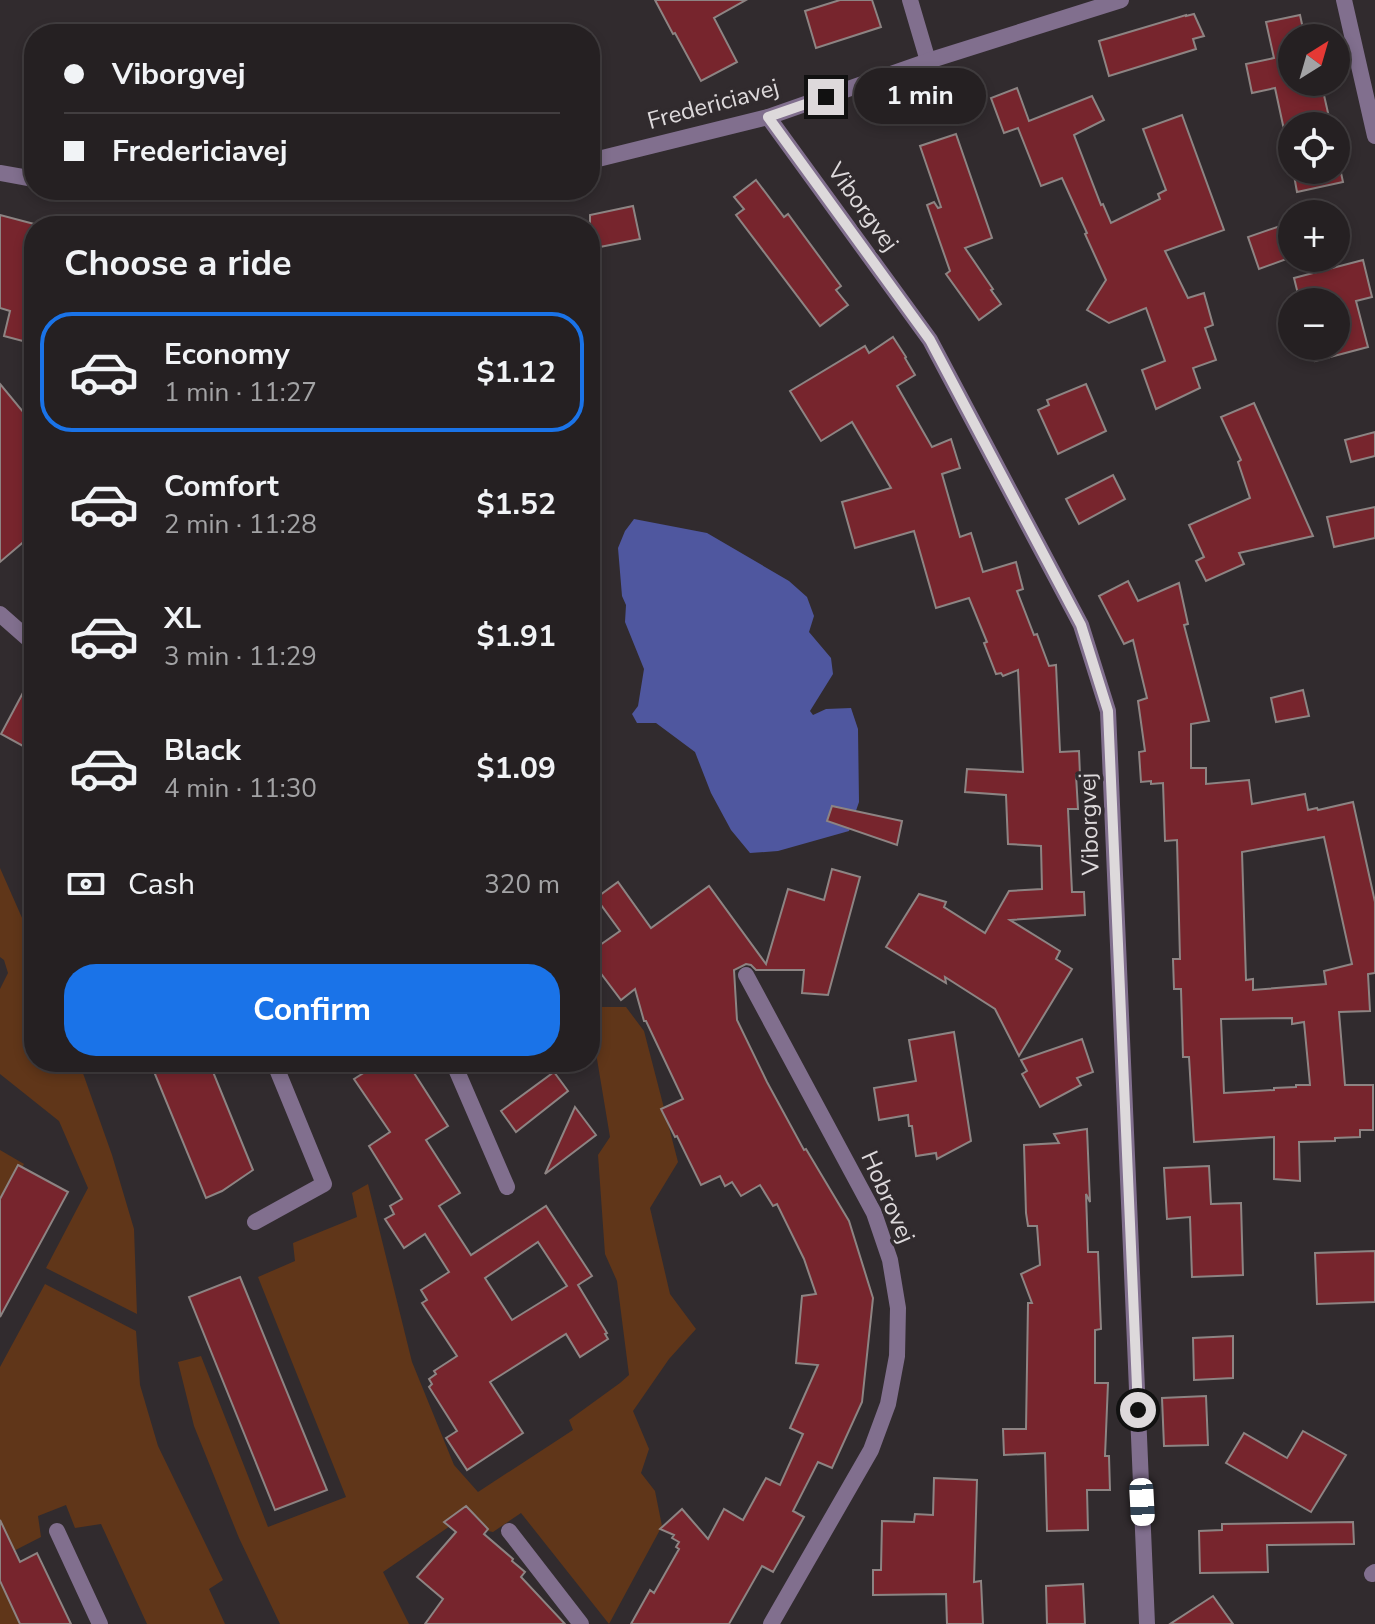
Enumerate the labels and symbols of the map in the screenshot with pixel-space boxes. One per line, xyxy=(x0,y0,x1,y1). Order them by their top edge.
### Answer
north arrow xyxy=(1278,24,1350,96)
callout: 1 min xyxy=(854,69,986,125)
street label: Fredericiavej xyxy=(644,71,782,137)
route end xyxy=(808,79,844,115)
street label: Viborgvej xyxy=(819,155,906,258)
street label: Viborgvej xyxy=(1071,772,1107,877)
street label: Hobrovej xyxy=(853,1146,923,1248)
route start xyxy=(1120,1392,1156,1428)
car xyxy=(1129,1477,1155,1527)

